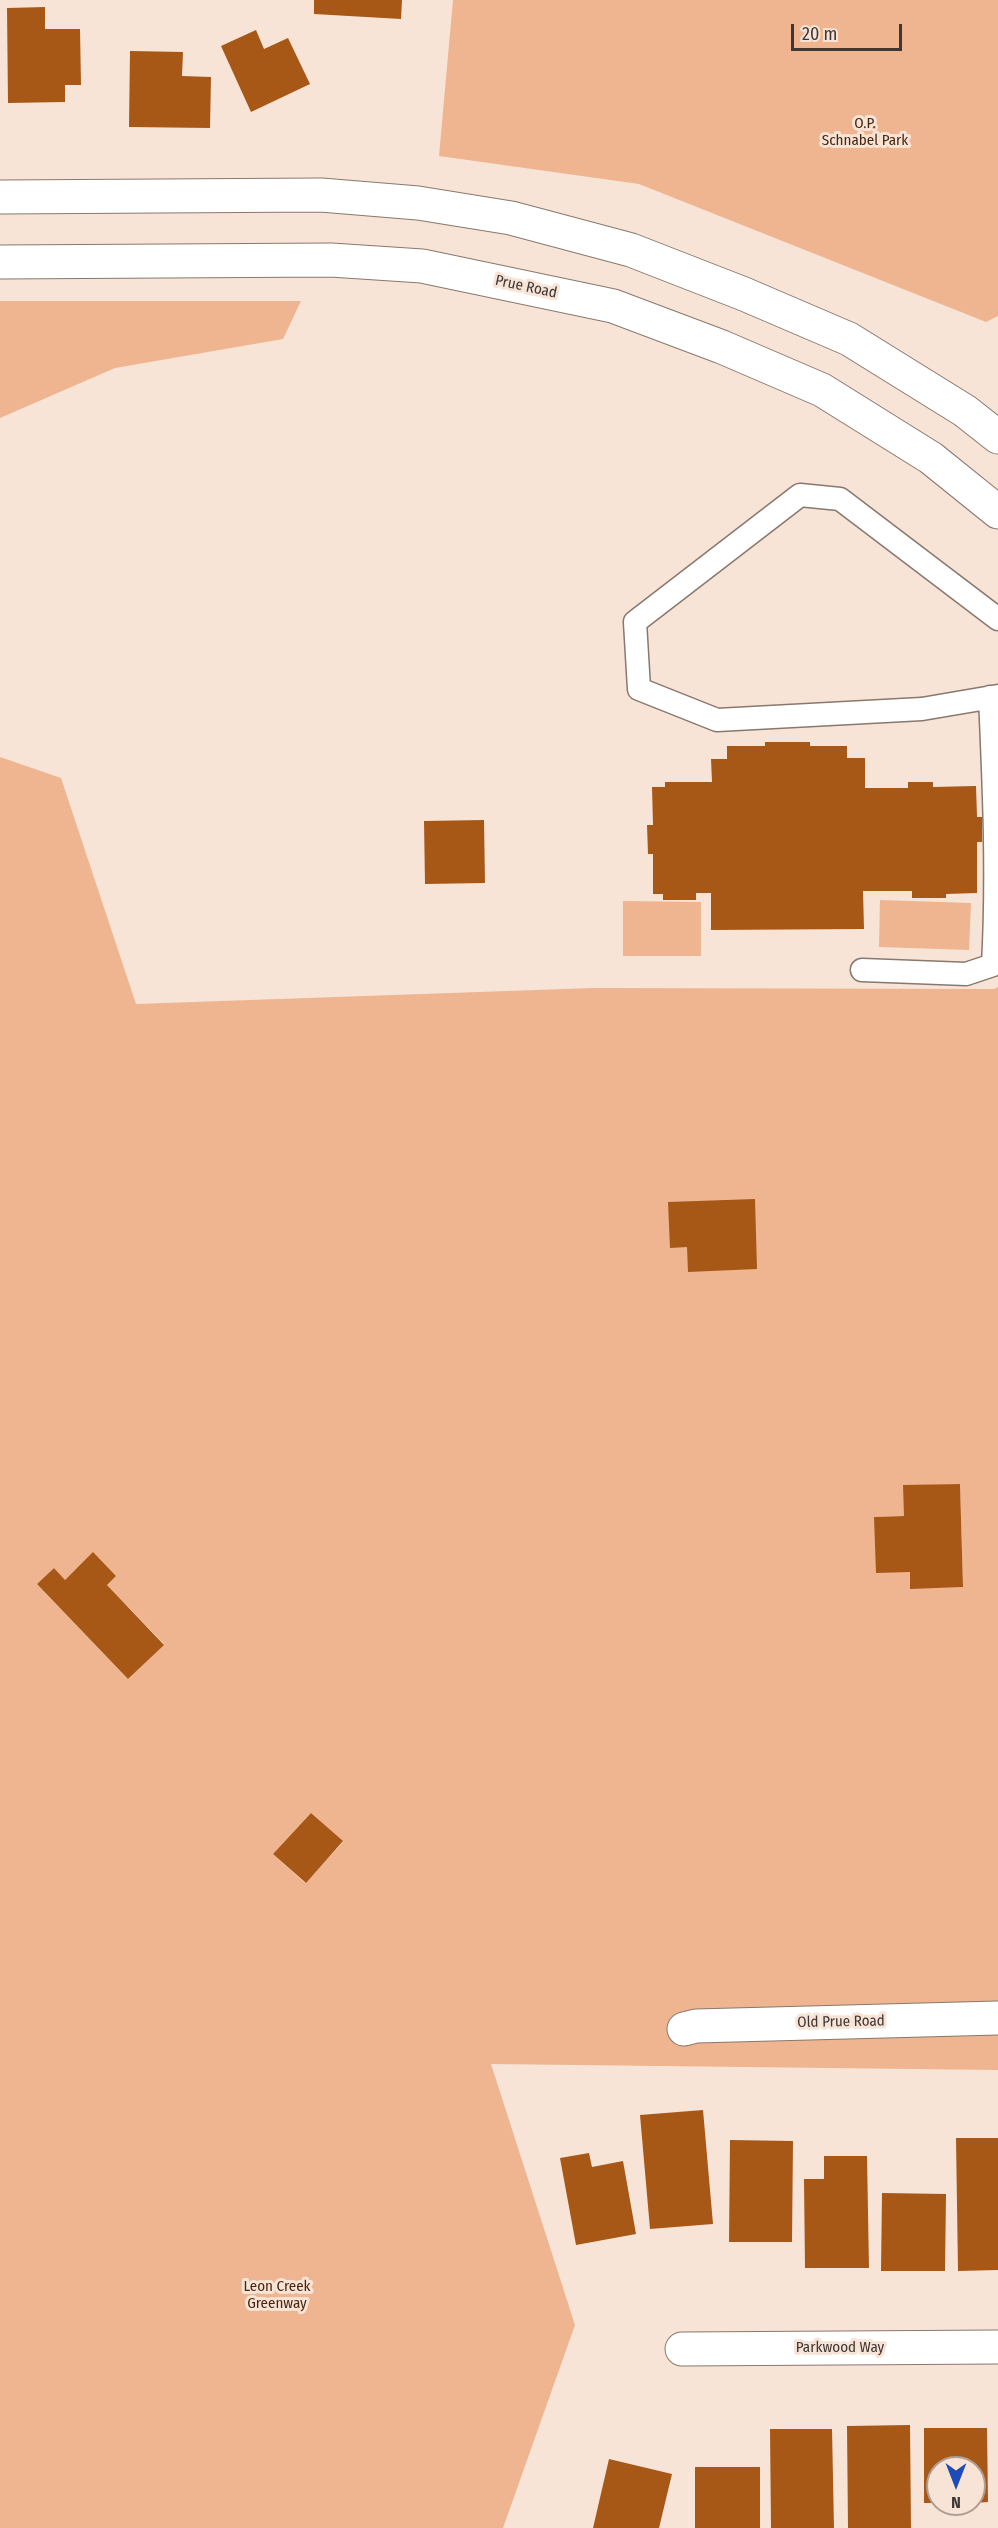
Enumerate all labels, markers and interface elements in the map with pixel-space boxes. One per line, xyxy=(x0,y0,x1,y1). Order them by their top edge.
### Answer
scale bar xyxy=(794,12,905,50)
text: 20 m xyxy=(802,23,837,45)
park label: O.P. Schnabel Park xyxy=(822,115,908,150)
street label: Prue Road xyxy=(493,272,559,302)
street label: Old Prue Road xyxy=(797,2012,885,2032)
park label: Leon Creek Greenway xyxy=(243,2278,311,2313)
street label: Parkwood Way xyxy=(796,2339,884,2357)
north arrow xyxy=(926,2456,986,2516)
text: N xyxy=(951,2493,961,2512)

